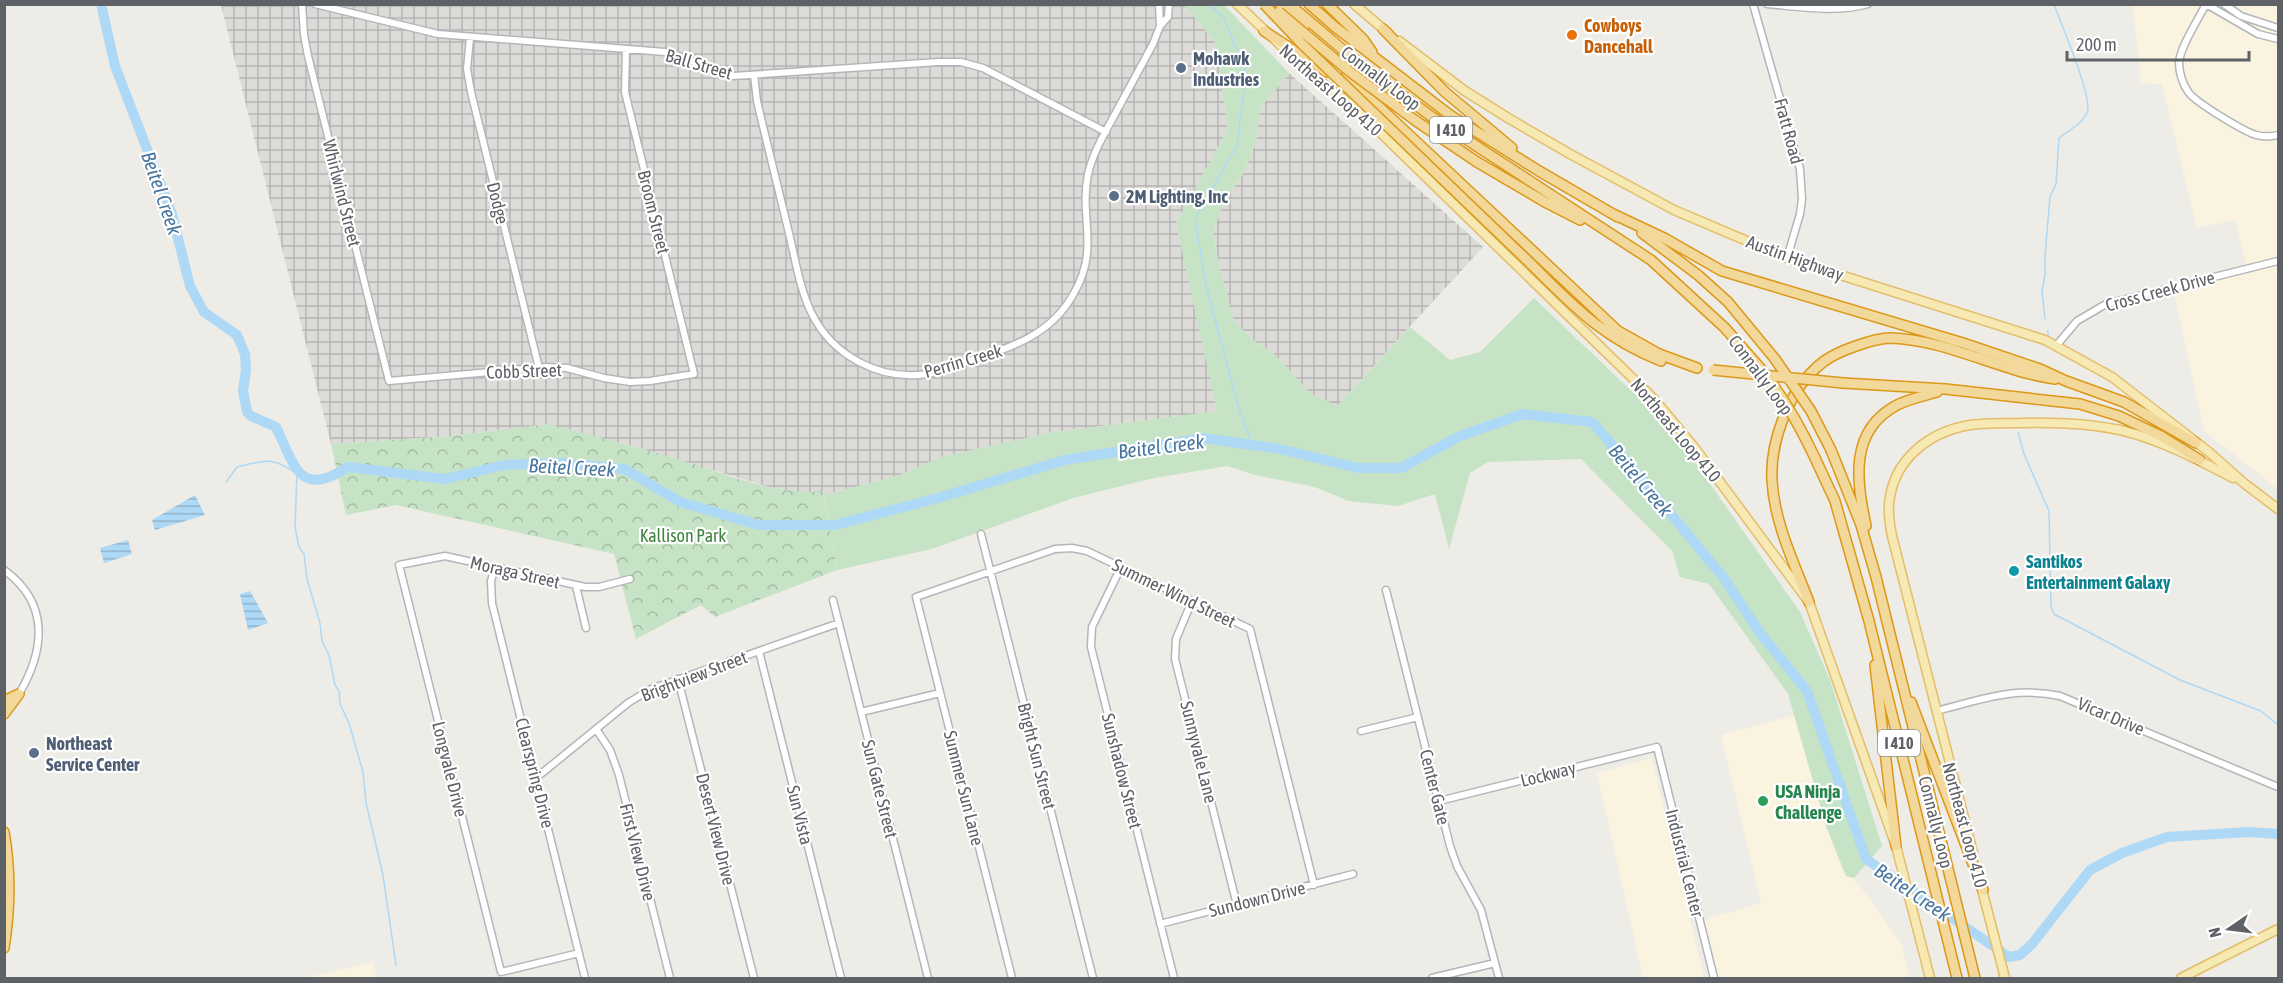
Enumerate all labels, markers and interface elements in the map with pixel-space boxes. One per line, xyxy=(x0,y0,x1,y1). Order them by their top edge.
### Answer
place label: Cowboys Dancehall xyxy=(1584,15,1653,57)
scale bar xyxy=(2067,24,2248,62)
marker: Cowboys Dancehall xyxy=(1565,28,1579,42)
text: 200 m xyxy=(2076,34,2117,55)
street label: Northeast Loop 410 xyxy=(1275,40,1387,140)
street label: Connally Loop xyxy=(1337,41,1425,115)
street label: Ball Street xyxy=(663,44,735,84)
place label: Mohawk Industries xyxy=(1193,48,1260,90)
marker: Mohawk Industries xyxy=(1174,61,1188,75)
street label: Fratt Road xyxy=(1770,96,1808,166)
road number: I 410 xyxy=(1430,117,1472,143)
street label: Whirlwind Street xyxy=(319,137,365,249)
water label: Beitel Creek xyxy=(137,148,187,238)
street label: Broom Street xyxy=(633,168,675,256)
street label: Dodge xyxy=(483,180,513,226)
place label: 2M Lighting, Inc xyxy=(1126,186,1228,207)
marker: 2M Lighting, Inc xyxy=(1107,189,1121,203)
street label: Austin Highway xyxy=(1744,231,1846,285)
street label: Cross Creek Drive xyxy=(2103,266,2217,316)
street label: Connally Loop xyxy=(1724,331,1798,419)
street label: Perrin Creek xyxy=(921,340,1005,382)
street label: Cobb Street xyxy=(486,359,562,383)
street label: Northeast Loop 410 xyxy=(1627,374,1725,486)
water label: Beitel Creek xyxy=(1117,429,1206,463)
water label: Beitel Creek xyxy=(1604,439,1678,521)
water label: Beitel Creek xyxy=(528,453,616,481)
park label: Kallison Park xyxy=(640,525,726,546)
street label: Moraga Street xyxy=(468,551,562,593)
place label: Santikos Entertainment Galaxy xyxy=(2026,551,2171,593)
street label: Summer Wind Street xyxy=(1109,554,1239,632)
marker: Santikos Entertainment Galaxy xyxy=(2007,564,2021,578)
street label: Brightview Street xyxy=(638,646,750,706)
street label: Vicar Drive xyxy=(2074,693,2148,739)
street label: Sunnyvale Lane xyxy=(1176,699,1222,805)
street label: Bright Sun Street xyxy=(1014,701,1060,811)
street label: Sunshadow Street xyxy=(1098,711,1146,831)
street label: Clearspring Drive xyxy=(511,716,559,830)
street label: Longvale Drive xyxy=(428,719,472,819)
street label: Summer Sun Lane xyxy=(940,728,988,848)
road number: I 410 xyxy=(1878,730,1920,756)
place label: Northeast Service Center xyxy=(46,733,140,775)
street label: Sun Gate Street xyxy=(858,738,902,840)
marker: Northeast Service Center xyxy=(27,746,41,760)
street label: Center Gate xyxy=(1415,747,1455,827)
street label: Lockway xyxy=(1518,757,1578,791)
street label: Northeast Loop 410 xyxy=(1938,760,1992,890)
street label: Desert View Drive xyxy=(692,771,740,887)
street label: Connally Loop xyxy=(1914,774,1958,870)
place label: USA Ninja Challenge xyxy=(1775,781,1842,823)
street label: Sun Vista xyxy=(783,783,817,847)
marker: USA Ninja Challenge xyxy=(1756,794,1770,808)
street label: First View Drive xyxy=(616,801,660,903)
street label: Industrial Center xyxy=(1661,807,1709,920)
water label: Beitel Creek xyxy=(1871,858,1956,926)
street label: Sundown Drive xyxy=(1207,877,1307,921)
north arrow xyxy=(2199,899,2259,959)
text: N xyxy=(2205,926,2224,939)

